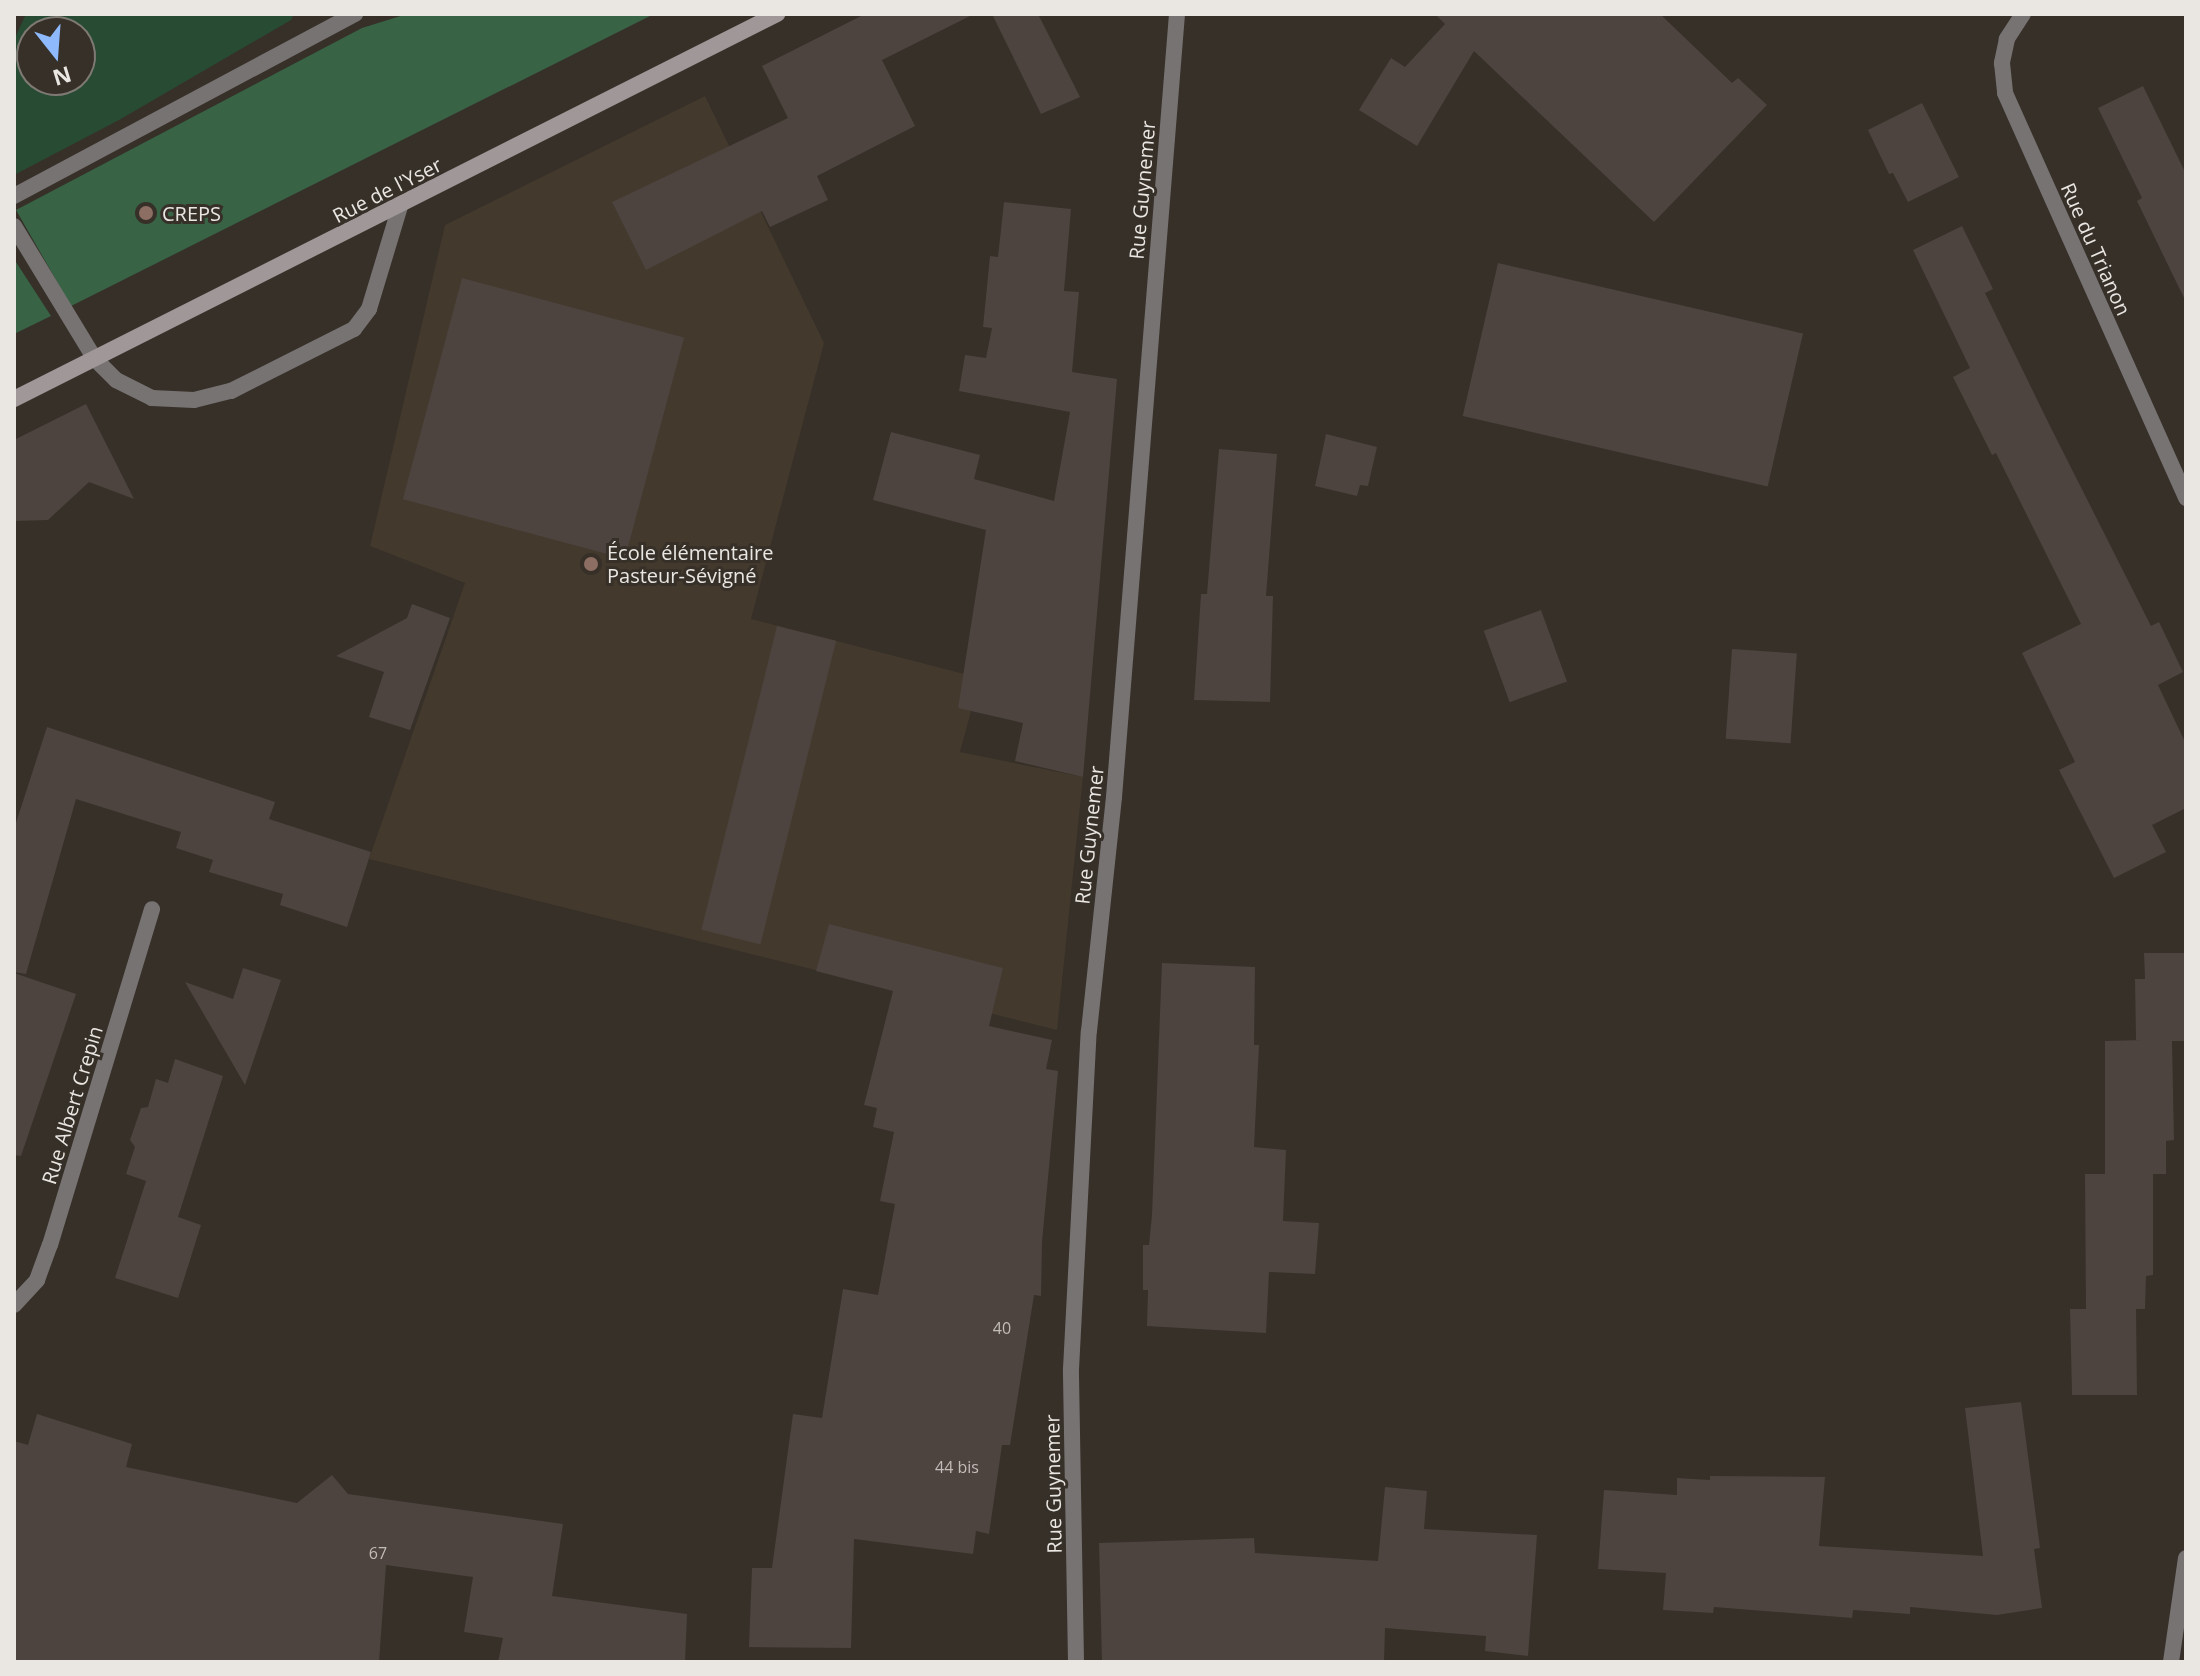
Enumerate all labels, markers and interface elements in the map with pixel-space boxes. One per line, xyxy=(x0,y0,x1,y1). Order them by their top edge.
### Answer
north arrow xyxy=(16,16,96,96)
text: N xyxy=(49,60,75,94)
street label: Rue Guynemer xyxy=(1124,120,1160,260)
street label: Rue de l'Yser xyxy=(328,152,446,228)
street label: Rue du Trianon xyxy=(2056,179,2136,319)
place label: CREPS xyxy=(162,201,221,225)
marker: CREPS xyxy=(137,204,155,222)
place label: École élémentaire Pasteur-Sévigné xyxy=(607,540,773,587)
marker: École élémentaire Pasteur-Sévigné xyxy=(582,555,600,573)
street label: Rue Guynemer xyxy=(1070,764,1108,906)
street label: Rue Albert Crepin xyxy=(37,1023,107,1187)
house number: 40 xyxy=(993,1318,1011,1338)
street label: Rue Guynemer xyxy=(1040,1414,1066,1554)
house number: 44 bis xyxy=(935,1457,979,1477)
house number: 67 xyxy=(369,1543,387,1563)

